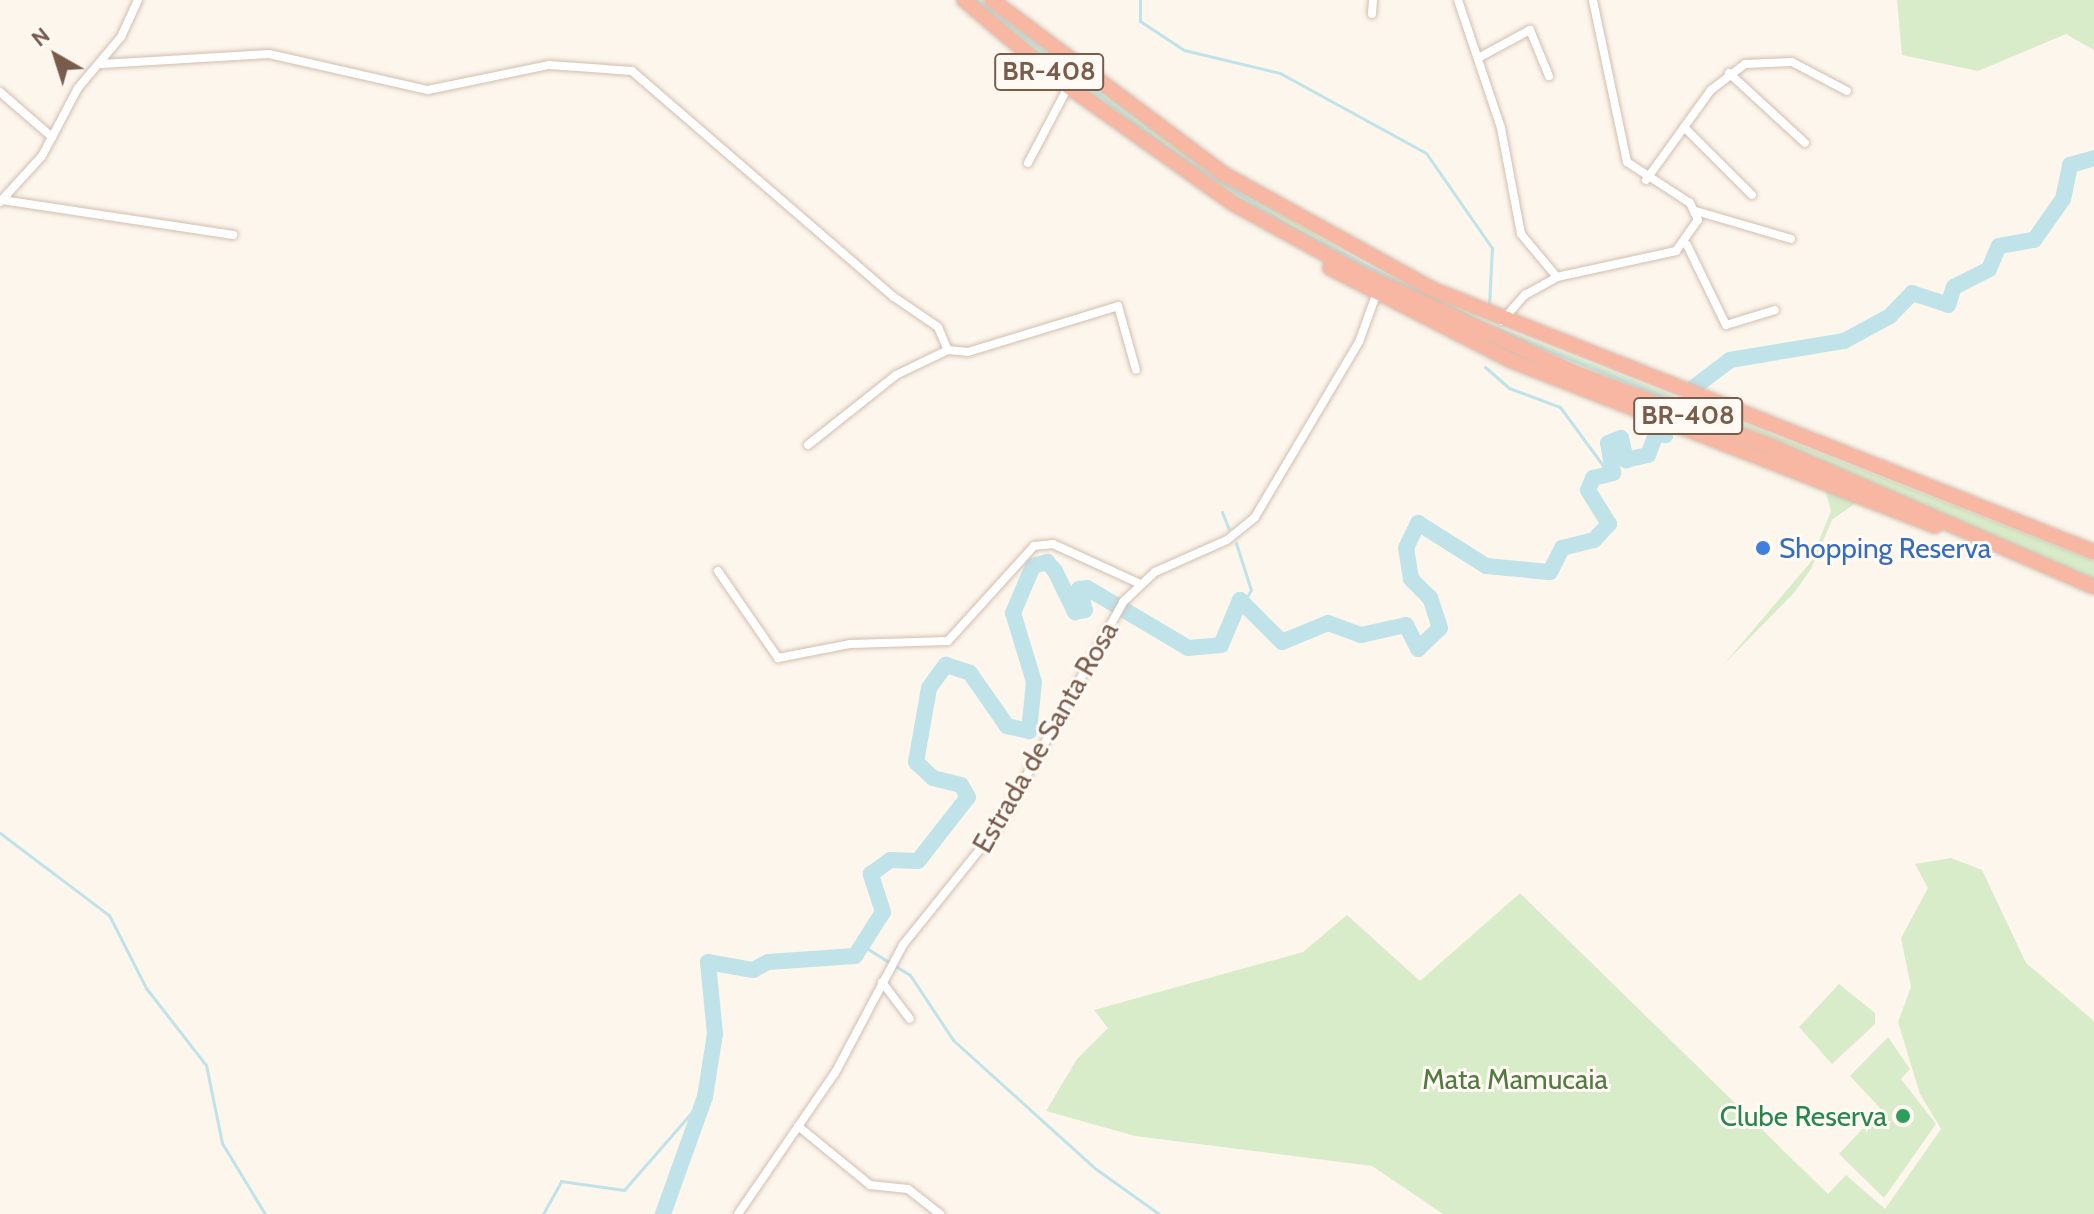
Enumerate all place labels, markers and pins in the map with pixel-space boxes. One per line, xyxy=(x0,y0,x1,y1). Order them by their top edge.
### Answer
place label: Shopping Reserva xyxy=(1779,531,1991,565)
marker: Shopping Reserva xyxy=(1754,539,1772,557)
place label: Clube Reserva xyxy=(1720,1099,1887,1133)
marker: Clube Reserva xyxy=(1894,1107,1912,1125)

